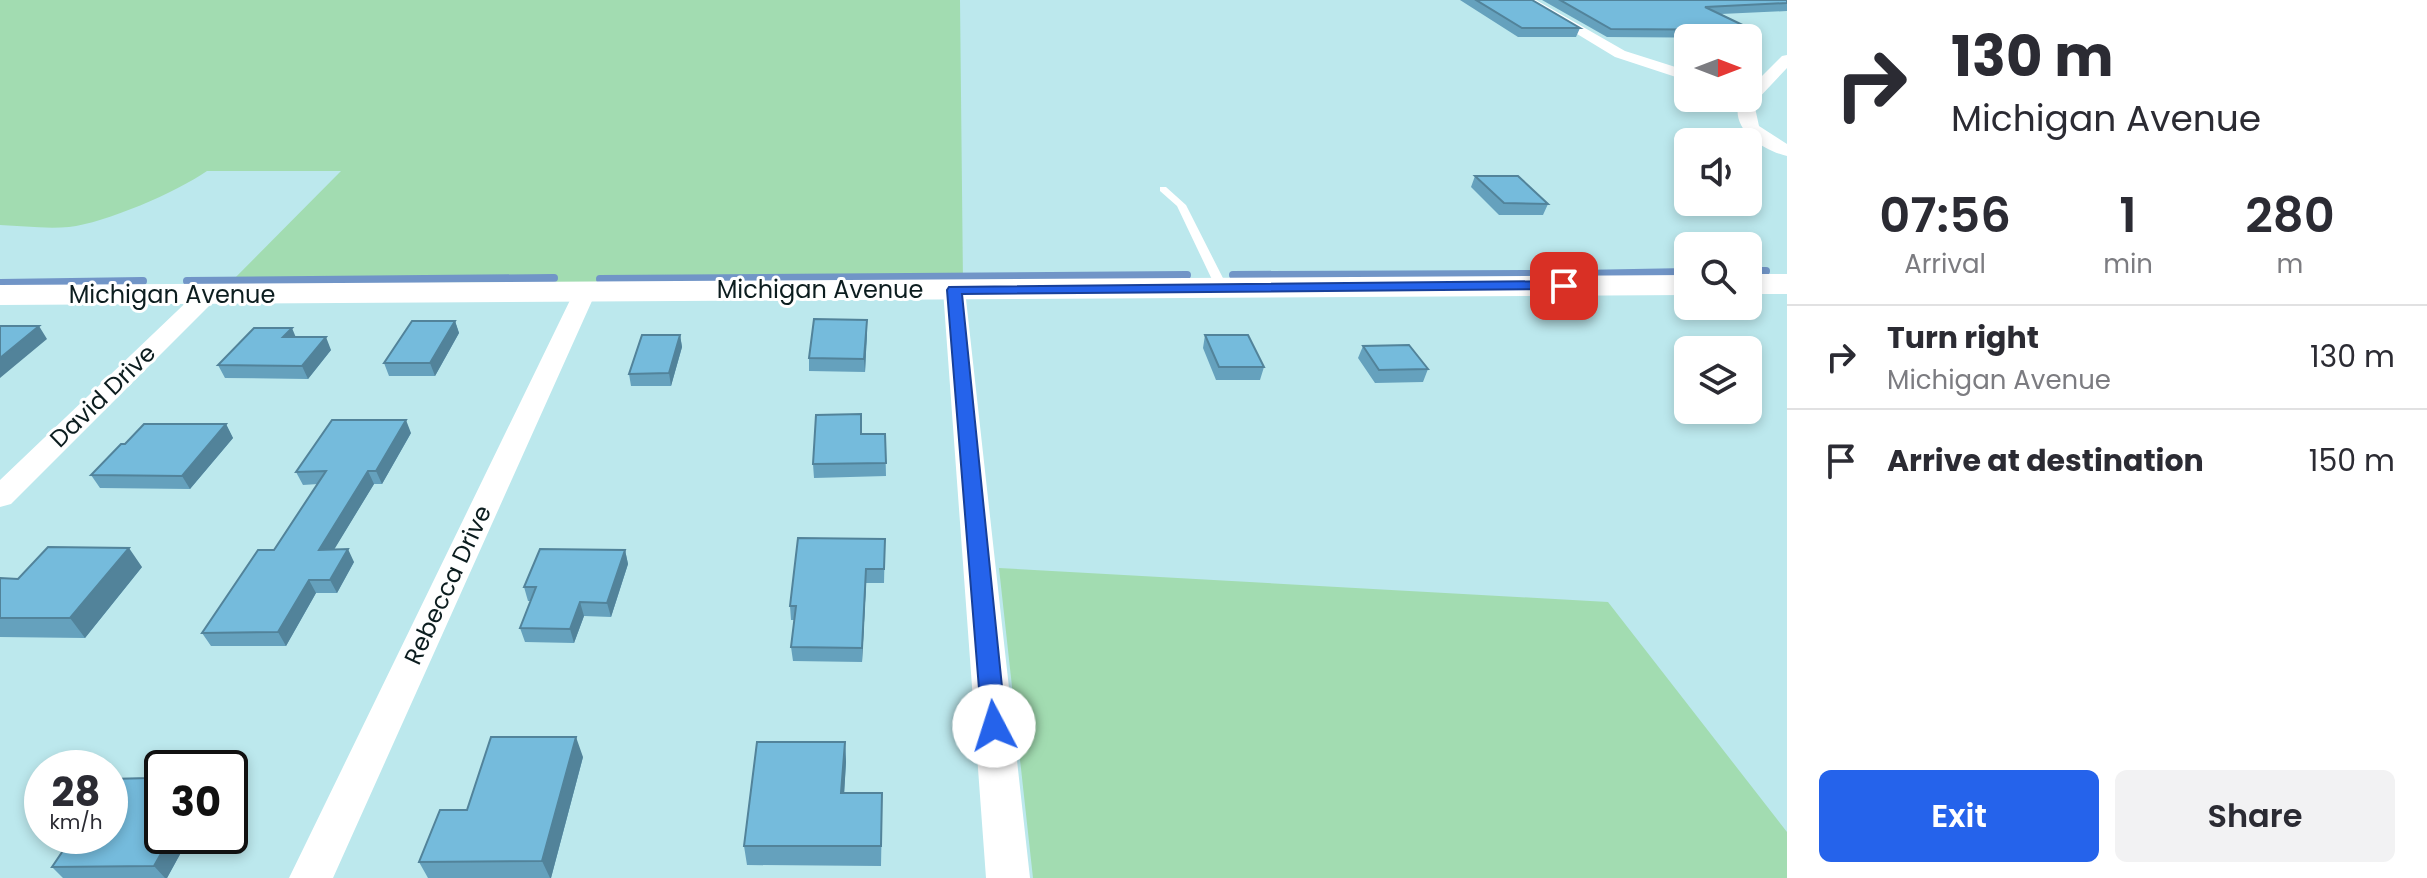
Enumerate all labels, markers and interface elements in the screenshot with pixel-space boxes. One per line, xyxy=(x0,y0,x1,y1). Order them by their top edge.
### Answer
text: 130 m xyxy=(1951,17,2114,96)
north arrow xyxy=(1674,24,1762,112)
map controls xyxy=(1674,24,1762,424)
icon: right xyxy=(1819,32,1923,136)
text: Michigan Avenue xyxy=(1951,93,2261,144)
button: sound xyxy=(1674,128,1762,216)
text: 07:56 xyxy=(1879,182,2011,249)
text: 1 xyxy=(2119,182,2137,249)
text: 280 xyxy=(2245,182,2335,249)
button: search xyxy=(1674,232,1762,320)
text: Arrival xyxy=(1904,246,1986,282)
text: min xyxy=(2103,246,2153,282)
text: m xyxy=(2277,246,2303,282)
pin xyxy=(1530,252,1598,320)
icon: arrive xyxy=(1542,264,1586,308)
street label: Michigan Avenue xyxy=(717,273,923,306)
street label: Michigan Avenue xyxy=(69,278,275,311)
text: Turn right xyxy=(1887,316,2039,359)
icon: right xyxy=(1819,335,1863,379)
text: 130 m xyxy=(2310,335,2395,378)
button: layers xyxy=(1674,336,1762,424)
street label: David Drive xyxy=(43,337,163,455)
text: Michigan Avenue xyxy=(1887,362,2111,398)
icon: arrive xyxy=(1819,439,1863,483)
text: Arrive at destination xyxy=(1887,439,2204,482)
text: 150 m xyxy=(2309,439,2395,482)
street label: Rebecca Drive xyxy=(396,500,499,670)
position arrow xyxy=(952,684,1036,768)
speed limit sign: 30 xyxy=(144,750,248,854)
text: 28 xyxy=(52,764,100,820)
button: Exit xyxy=(1819,770,2099,862)
button: Share xyxy=(2115,770,2395,862)
text: km/h xyxy=(49,808,103,836)

